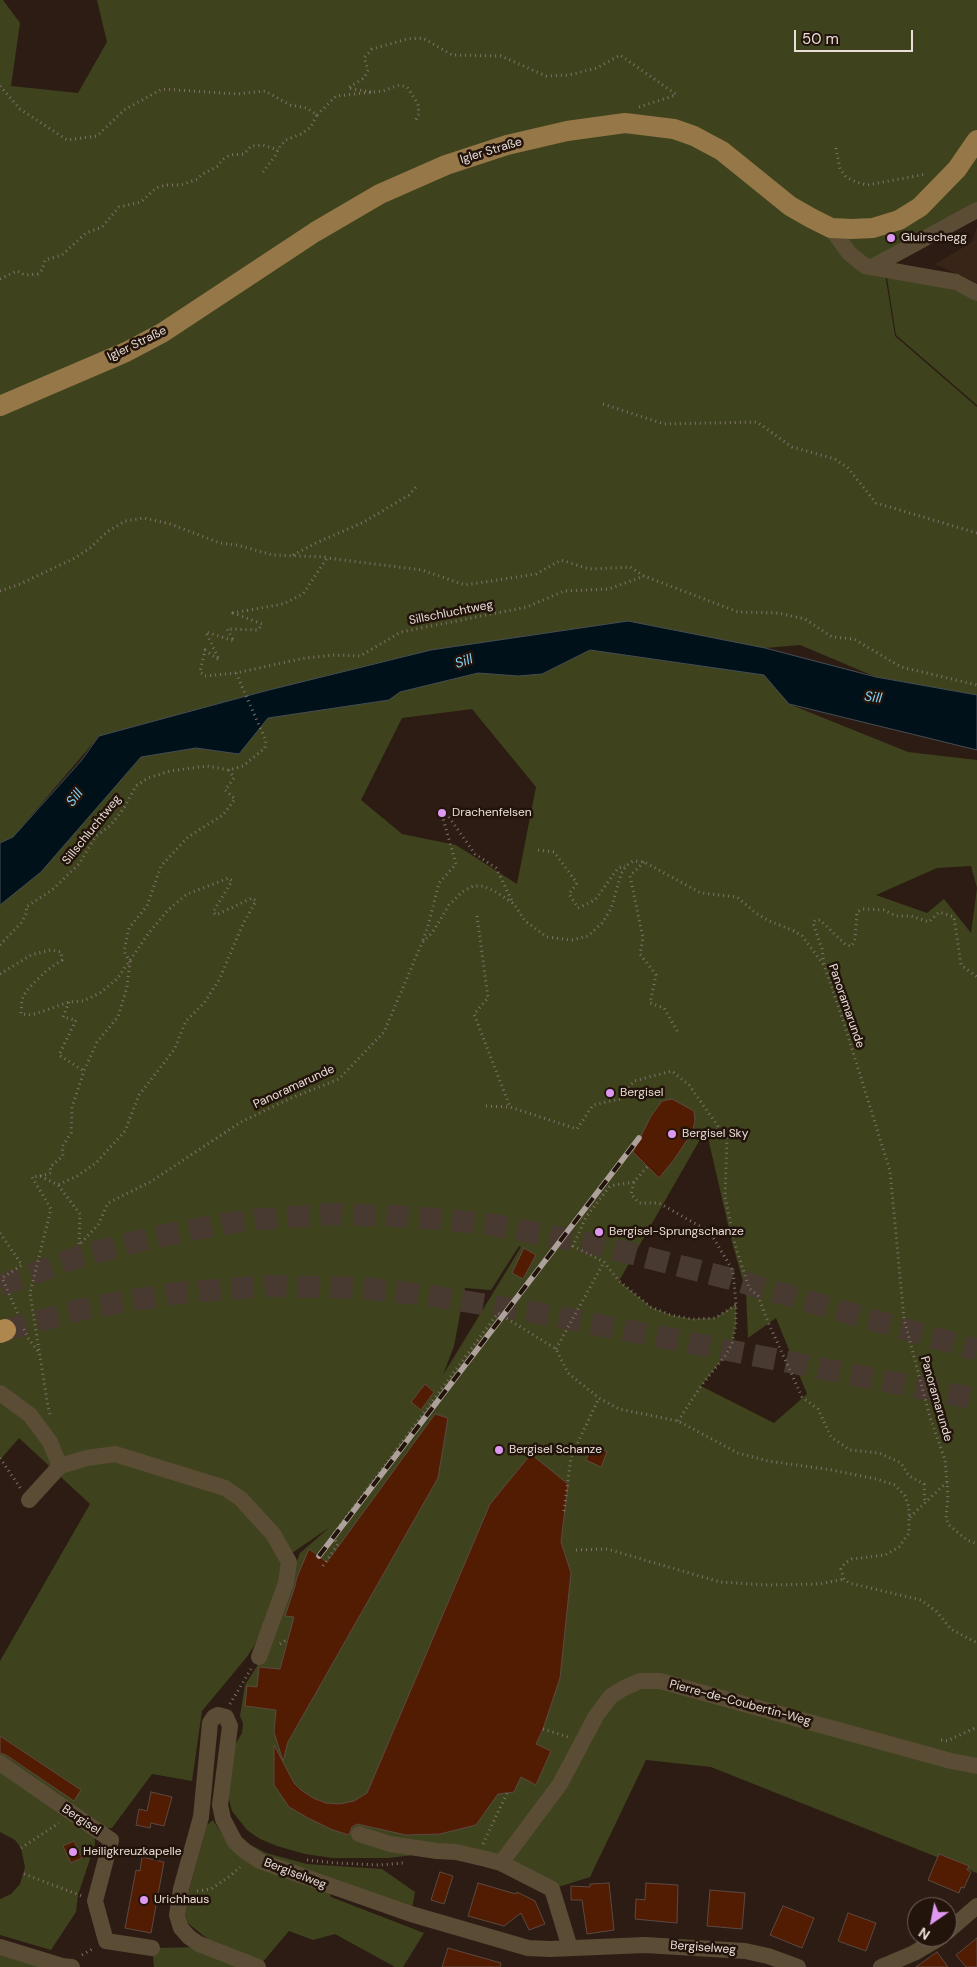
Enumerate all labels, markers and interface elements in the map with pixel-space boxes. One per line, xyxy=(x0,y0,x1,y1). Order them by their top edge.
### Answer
scale bar xyxy=(797,20,916,52)
text: 50 m xyxy=(802,29,839,49)
street label: Igler Straße xyxy=(458,135,524,167)
place label: Gluirschegg xyxy=(901,231,967,245)
marker: Gluirschegg xyxy=(885,232,897,244)
street label: Igler Straße xyxy=(105,324,169,364)
street label: Sillschluchtweg xyxy=(408,598,494,628)
water label: Sill xyxy=(453,651,475,673)
water label: Sill xyxy=(863,689,883,707)
water label: Sill xyxy=(63,786,87,810)
street label: Sillschluchtweg xyxy=(60,792,124,868)
place label: Drachenfelsen xyxy=(452,806,532,820)
marker: Drachenfelsen xyxy=(436,807,448,819)
street label: Panoramarunde xyxy=(825,962,867,1050)
street label: Panoramarunde xyxy=(251,1062,337,1112)
place label: Bergisel xyxy=(620,1086,663,1100)
marker: Bergisel xyxy=(604,1087,616,1099)
place label: Bergisel Sky xyxy=(682,1127,748,1141)
marker: Bergisel Sky xyxy=(666,1128,678,1140)
place label: Bergisel-Sprungschanze xyxy=(609,1225,744,1239)
marker: Bergisel-Sprungschanze xyxy=(593,1226,605,1238)
street label: Panoramarunde xyxy=(917,1355,955,1443)
place label: Bergisel Schanze xyxy=(509,1443,602,1457)
marker: Bergisel Schanze xyxy=(493,1444,505,1456)
street label: Pierre-de-Coubertin-Weg xyxy=(668,1677,812,1729)
street label: Bergisel xyxy=(59,1802,103,1838)
place label: Heiligkreuzkapelle xyxy=(83,1845,182,1859)
marker: Heiligkreuzkapelle xyxy=(67,1846,79,1858)
street label: Bergiselweg xyxy=(262,1855,328,1893)
place label: Urichhaus xyxy=(154,1893,209,1907)
marker: Urichhaus xyxy=(138,1894,150,1906)
north arrow xyxy=(907,1897,957,1947)
text: N xyxy=(915,1923,934,1944)
street label: Bergiselweg xyxy=(670,1939,736,1957)

